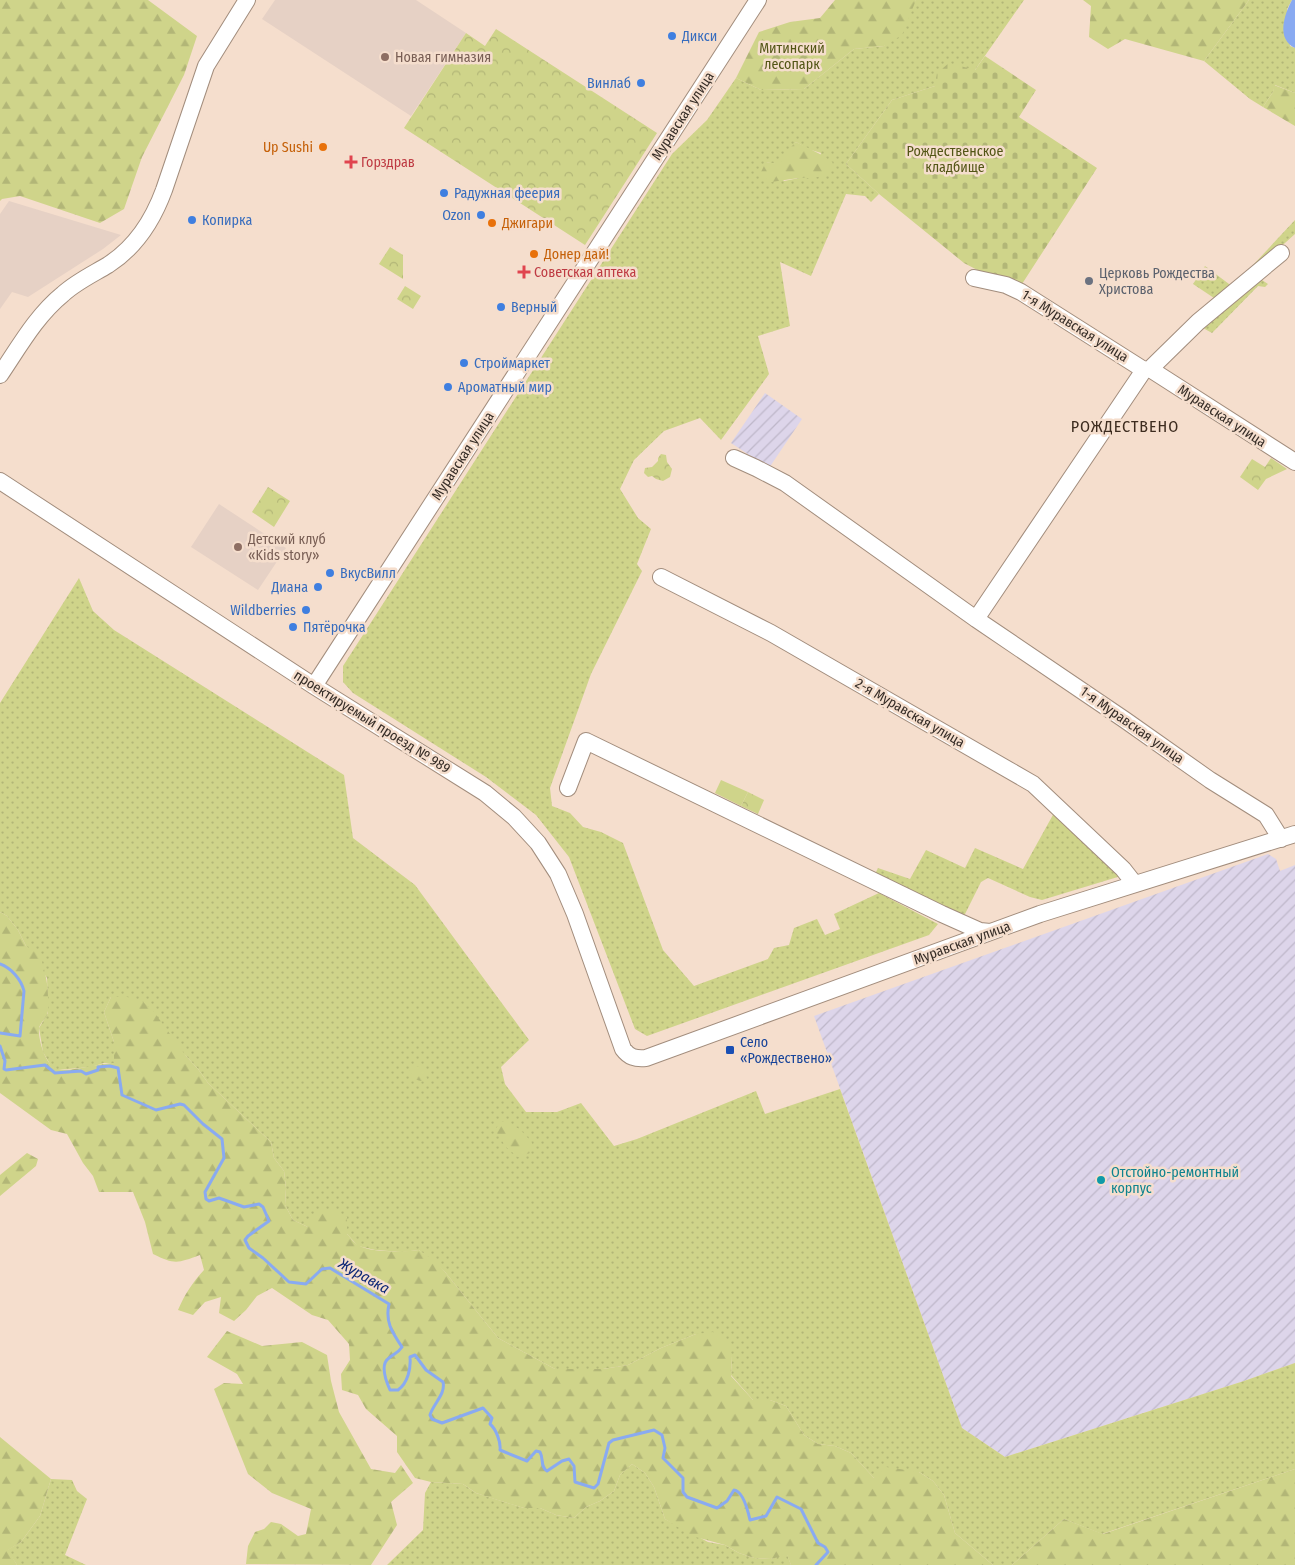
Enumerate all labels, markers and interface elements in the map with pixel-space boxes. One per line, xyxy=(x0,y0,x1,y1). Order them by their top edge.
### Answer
place label: Дикси xyxy=(681,28,717,45)
marker: Дикси xyxy=(666,30,678,42)
park label: Митинский лесопарк xyxy=(759,40,825,73)
place label: Новая гимназия xyxy=(395,49,491,66)
marker: Новая гимназия xyxy=(379,51,391,63)
street label: Муравская улица xyxy=(648,69,718,163)
place label: Винлаб xyxy=(587,75,631,92)
marker: Винлаб xyxy=(635,77,647,89)
place label: Up Sushi xyxy=(263,139,313,156)
marker: Up Sushi xyxy=(317,141,329,153)
park label: Рождественское кладбище xyxy=(907,143,1003,176)
place label: Горздрав xyxy=(361,154,415,171)
marker: Горздрав xyxy=(345,156,357,168)
place label: Радужная феерия xyxy=(454,185,560,202)
marker: Радужная феерия xyxy=(438,187,450,199)
place label: Ozon xyxy=(442,207,471,224)
marker: Ozon xyxy=(475,209,487,221)
place label: Копирка xyxy=(202,212,252,229)
marker: Копирка xyxy=(186,214,198,226)
place label: Джигари xyxy=(501,215,553,232)
marker: Джигари xyxy=(486,217,498,229)
place label: Донер дай! xyxy=(543,246,609,263)
marker: Донер дай! xyxy=(528,248,540,260)
place label: Советская аптека xyxy=(534,264,636,281)
place label: Церковь Рождества Христова xyxy=(1099,265,1215,298)
marker: Советская аптека xyxy=(518,266,530,278)
marker: Церковь Рождества Христова xyxy=(1083,275,1095,287)
street label: 1-я Муравская улица xyxy=(1019,286,1132,366)
place label: Верный xyxy=(511,299,557,316)
marker: Верный xyxy=(495,301,507,313)
place label: Строймаркет xyxy=(474,355,550,372)
marker: Строймаркет xyxy=(458,357,470,369)
place label: Ароматный мир xyxy=(458,379,552,396)
marker: Ароматный мир xyxy=(442,381,454,393)
street label: Муравская улица xyxy=(1175,381,1269,451)
street label: Муравская улица xyxy=(428,409,498,503)
district label: РОЖДЕСТВЕНО xyxy=(1071,417,1179,436)
place label: Детский клуб «Kids story» xyxy=(247,531,326,564)
marker: Детский клуб «Kids story» xyxy=(232,541,244,553)
place label: ВкусВилл xyxy=(340,565,396,582)
marker: ВкусВилл xyxy=(324,567,336,579)
place label: Диана xyxy=(271,579,308,596)
marker: Диана xyxy=(312,581,324,593)
place label: Wildberries xyxy=(230,602,296,619)
marker: Wildberries xyxy=(300,604,312,616)
place label: Пятёрочка xyxy=(303,619,366,636)
marker: Пятёрочка xyxy=(287,621,299,633)
street label: проектируемый проезд № 989 xyxy=(291,667,453,777)
street label: 2-я Муравская улица xyxy=(852,675,968,751)
street label: 1-я Муравская улица xyxy=(1077,683,1187,767)
street label: Муравская улица xyxy=(911,918,1013,968)
place label: Село «Рождествено» xyxy=(740,1034,832,1067)
marker: Село «Рождествено» xyxy=(724,1044,736,1056)
place label: Отстойно-ремонтный корпус xyxy=(1111,1164,1239,1197)
marker: Отстойно-ремонтный корпус xyxy=(1095,1174,1107,1186)
water label: Журавка xyxy=(335,1254,393,1298)

